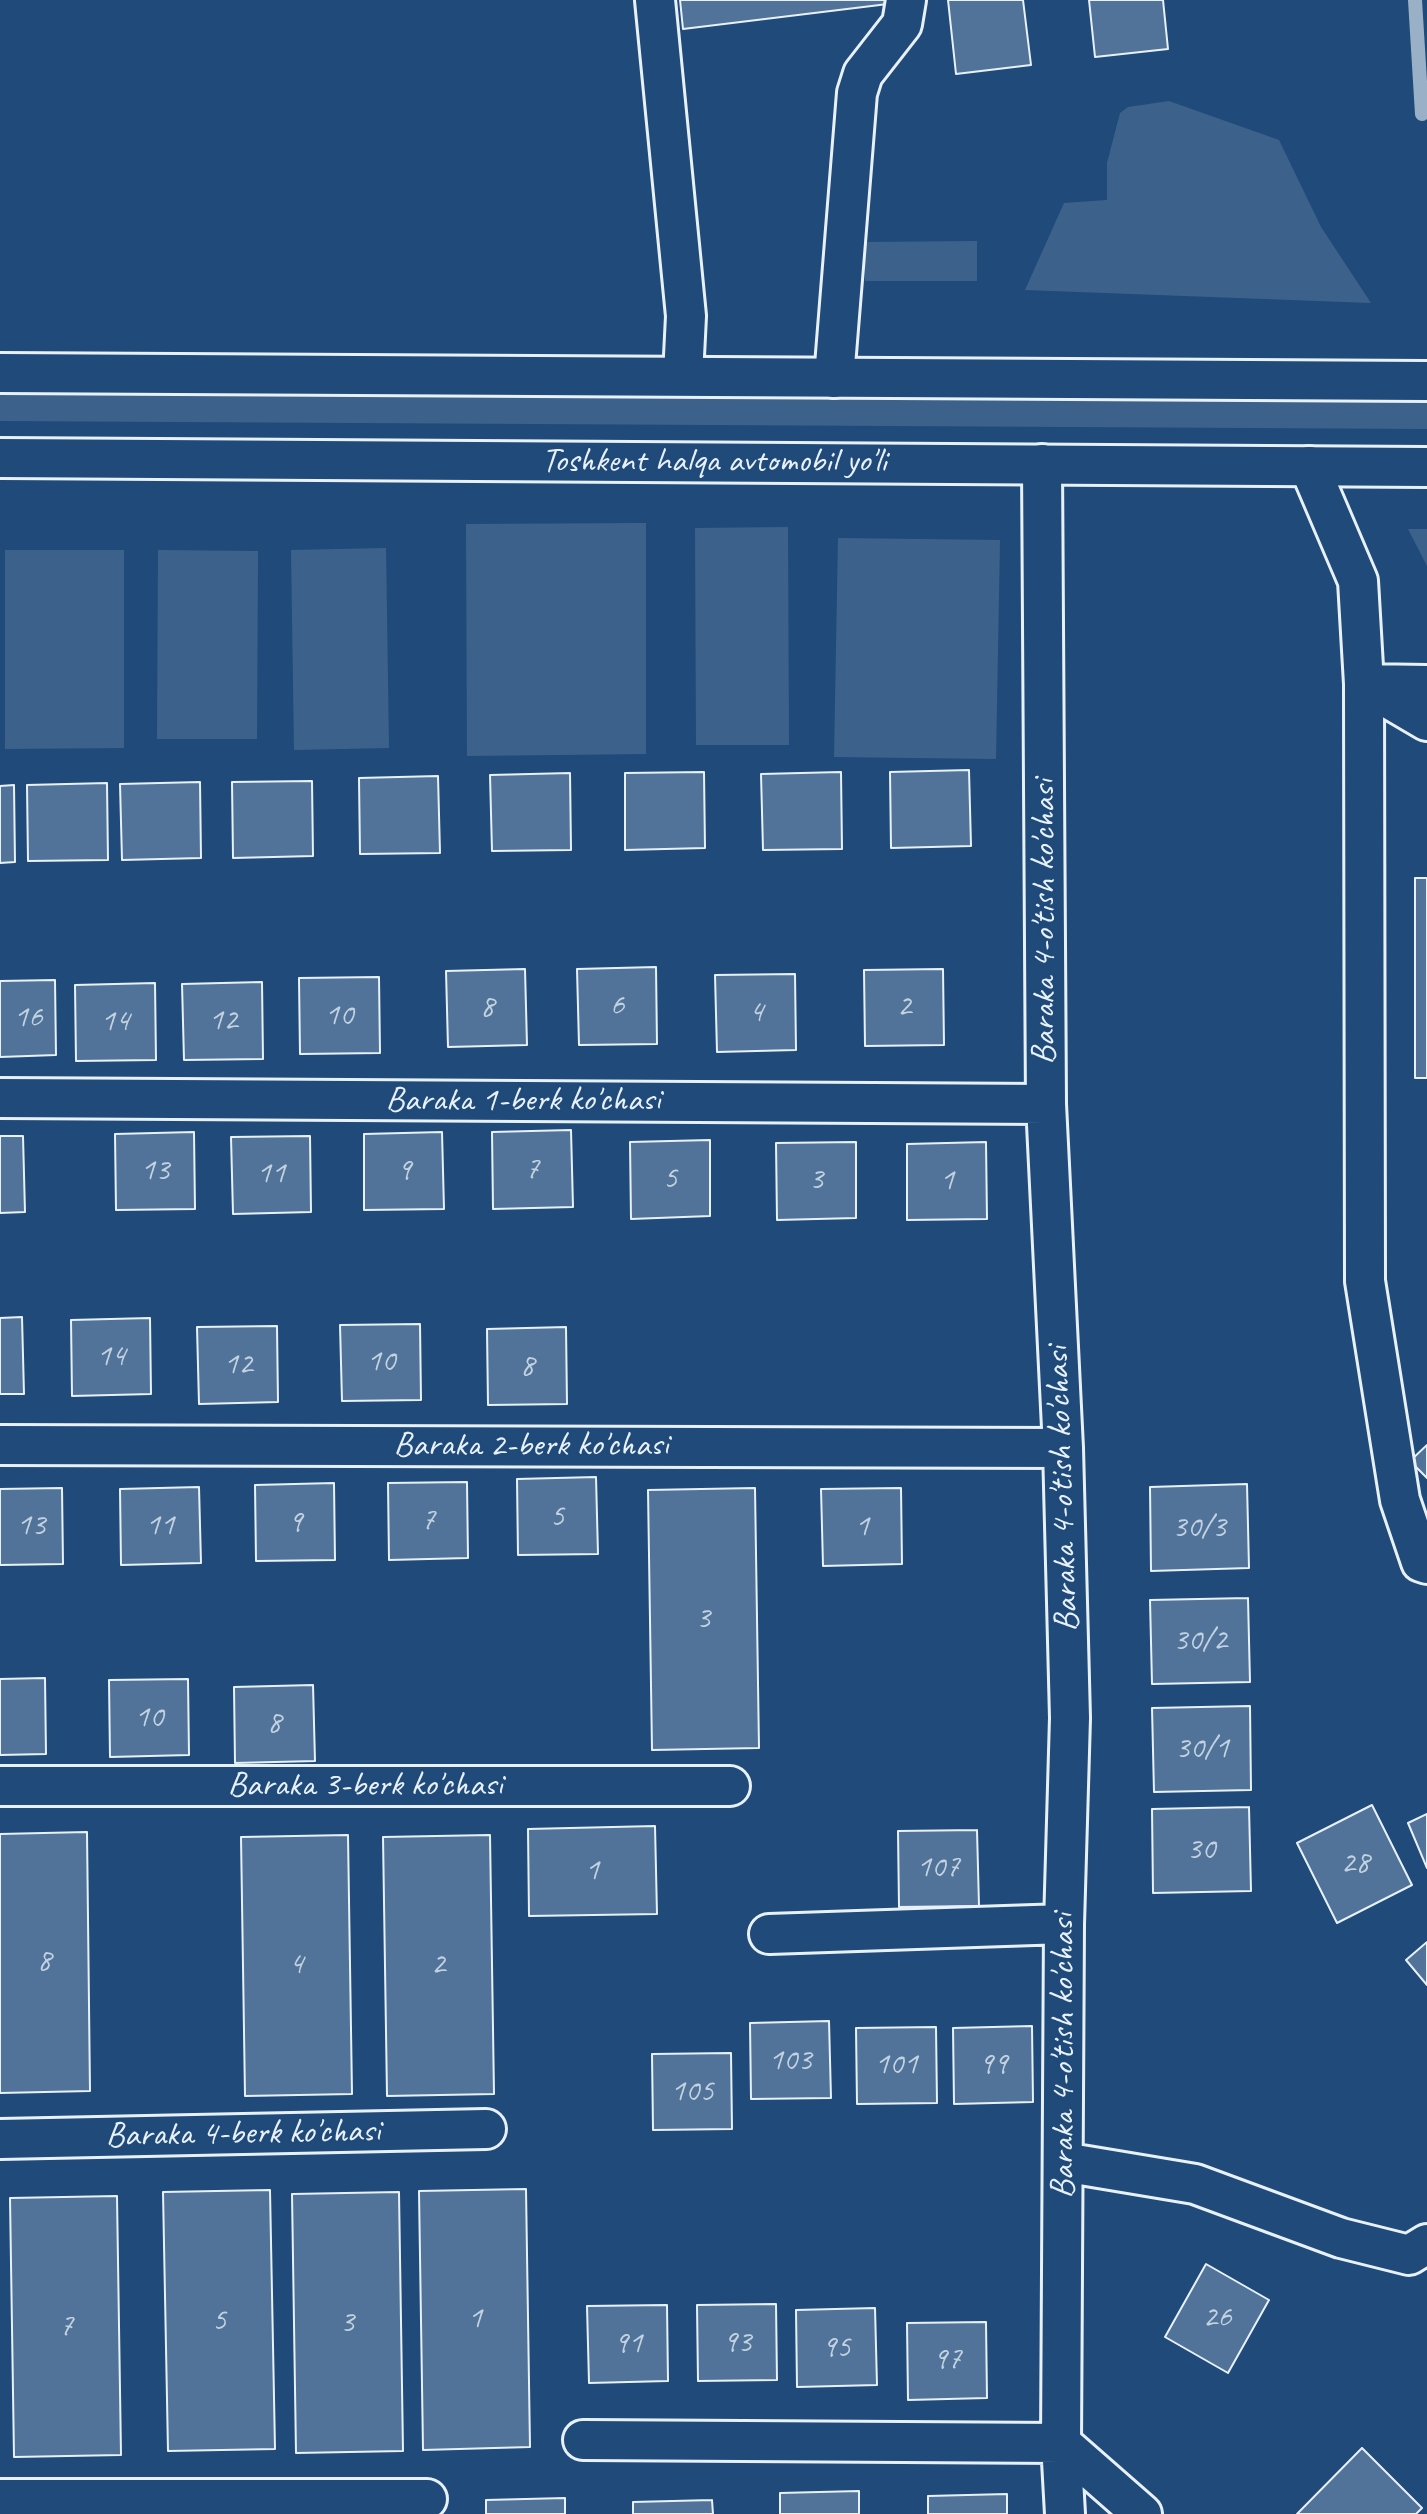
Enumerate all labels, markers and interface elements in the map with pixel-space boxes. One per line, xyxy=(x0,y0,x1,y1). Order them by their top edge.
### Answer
street label: Toshkent halqa avtomobil yo'li xyxy=(541,441,887,483)
street label: Baraka 4-o'tish ko'chasi xyxy=(1024,779,1066,1065)
house number: 6 xyxy=(610,987,624,1025)
house number: 2 xyxy=(897,988,911,1026)
house number: 8 xyxy=(480,989,494,1027)
house number: 4 xyxy=(749,994,763,1032)
house number: 10 xyxy=(325,997,353,1035)
house number: 16 xyxy=(14,999,42,1037)
house number: 12 xyxy=(209,1002,237,1040)
house number: 14 xyxy=(101,1003,129,1041)
street label: Baraka 1-berk ko'chasi xyxy=(386,1080,660,1122)
house number: 7 xyxy=(525,1151,539,1189)
house number: 13 xyxy=(141,1152,169,1190)
house number: 9 xyxy=(397,1152,411,1190)
house number: 11 xyxy=(257,1155,285,1193)
house number: 5 xyxy=(663,1160,677,1198)
house number: 3 xyxy=(809,1161,823,1199)
house number: 1 xyxy=(940,1162,954,1200)
house number: 14 xyxy=(97,1338,125,1376)
house number: 10 xyxy=(367,1343,395,1381)
house number: 12 xyxy=(224,1346,252,1384)
street label: Baraka 4-o'tish ko'chasi xyxy=(1037,1346,1089,1632)
house number: 8 xyxy=(520,1348,534,1386)
street label: Baraka 2-berk ko'chasi xyxy=(394,1425,668,1467)
house number: 5 xyxy=(550,1498,564,1536)
house number: 7 xyxy=(421,1502,435,1540)
house number: 9 xyxy=(288,1504,302,1542)
house number: 13 xyxy=(17,1507,45,1545)
house number: 11 xyxy=(146,1507,174,1545)
house number: 1 xyxy=(855,1508,869,1546)
house number: 30/3 xyxy=(1172,1509,1226,1547)
house number: 3 xyxy=(696,1600,710,1638)
house number: 30/2 xyxy=(1173,1622,1227,1660)
house number: 10 xyxy=(135,1699,163,1737)
house number: 8 xyxy=(267,1705,281,1743)
house number: 30/1 xyxy=(1175,1730,1229,1768)
street label: Baraka 3-berk ko'chasi xyxy=(228,1765,502,1807)
house number: 30 xyxy=(1187,1831,1215,1869)
house number: 28 xyxy=(1341,1845,1369,1883)
house number: 107 xyxy=(916,1849,960,1887)
house number: 1 xyxy=(585,1852,599,1890)
street label: Baraka 4-o'tish ko'chasi xyxy=(1043,1913,1085,2199)
house number: 8 xyxy=(37,1943,51,1981)
house number: 4 xyxy=(289,1946,303,1984)
house number: 2 xyxy=(431,1946,445,1984)
house number: 103 xyxy=(768,2042,812,2080)
house number: 101 xyxy=(874,2046,918,2084)
house number: 99 xyxy=(979,2046,1007,2084)
house number: 105 xyxy=(670,2073,714,2111)
street label: Baraka 4-berk ko'chasi xyxy=(105,2111,381,2157)
house number: 26 xyxy=(1203,2299,1231,2337)
house number: 1 xyxy=(468,2300,482,2338)
house number: 5 xyxy=(212,2302,226,2340)
house number: 3 xyxy=(340,2304,354,2342)
house number: 7 xyxy=(59,2308,73,2346)
house number: 93 xyxy=(723,2324,751,2362)
house number: 91 xyxy=(614,2325,642,2363)
house number: 95 xyxy=(822,2329,850,2367)
house number: 97 xyxy=(933,2341,961,2379)

